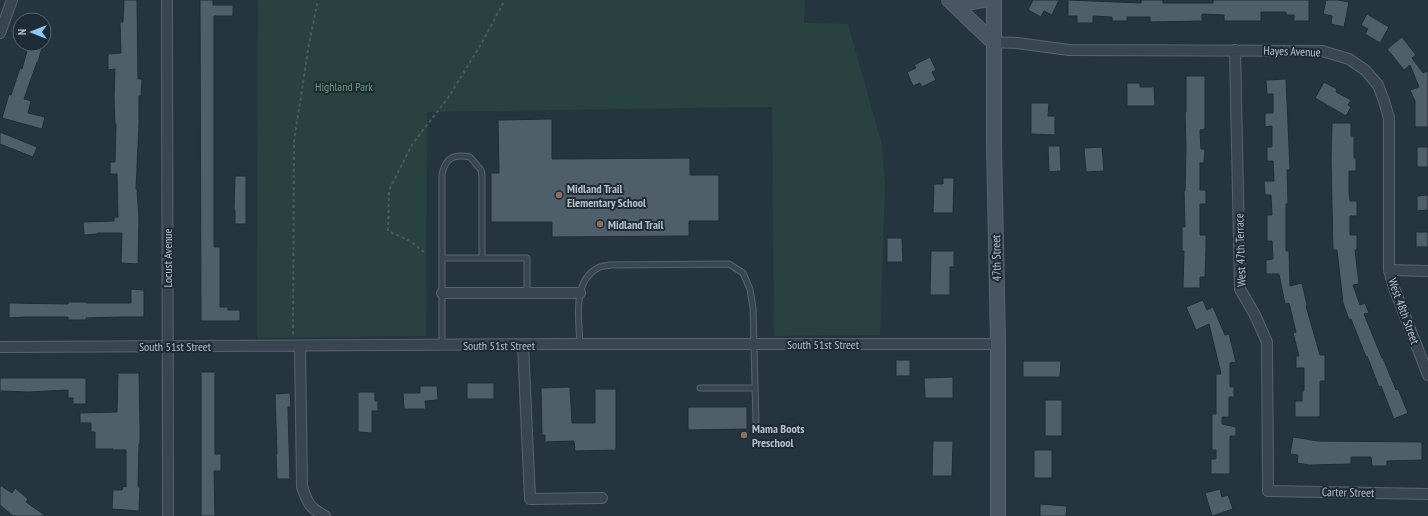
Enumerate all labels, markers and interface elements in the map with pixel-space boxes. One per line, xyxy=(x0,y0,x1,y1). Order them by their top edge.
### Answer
north arrow xyxy=(12,12,52,52)
text: N xyxy=(15,29,29,35)
street label: Hayes Avenue xyxy=(1263,43,1321,59)
park label: Highland Park xyxy=(315,79,373,94)
place label: Midland Trail Elementary School xyxy=(567,181,646,210)
marker: Midland Trail Elementary School xyxy=(554,190,564,200)
street label: West 47th Terrace xyxy=(1231,213,1249,287)
place label: Midland Trail xyxy=(608,217,664,232)
marker: Midland Trail xyxy=(595,219,605,229)
street label: Locust Avenue xyxy=(160,228,175,288)
street label: 47th Street xyxy=(988,234,1004,281)
street label: West 48th Street xyxy=(1385,276,1423,347)
street label: South 51st Street xyxy=(787,337,860,352)
street label: South 51st Street xyxy=(463,338,536,353)
street label: South 51st Street xyxy=(139,339,212,354)
place label: Mama Boots Preschool xyxy=(752,421,805,450)
marker: Mama Boots Preschool xyxy=(739,430,749,440)
street label: Carter Street xyxy=(1322,484,1375,500)

